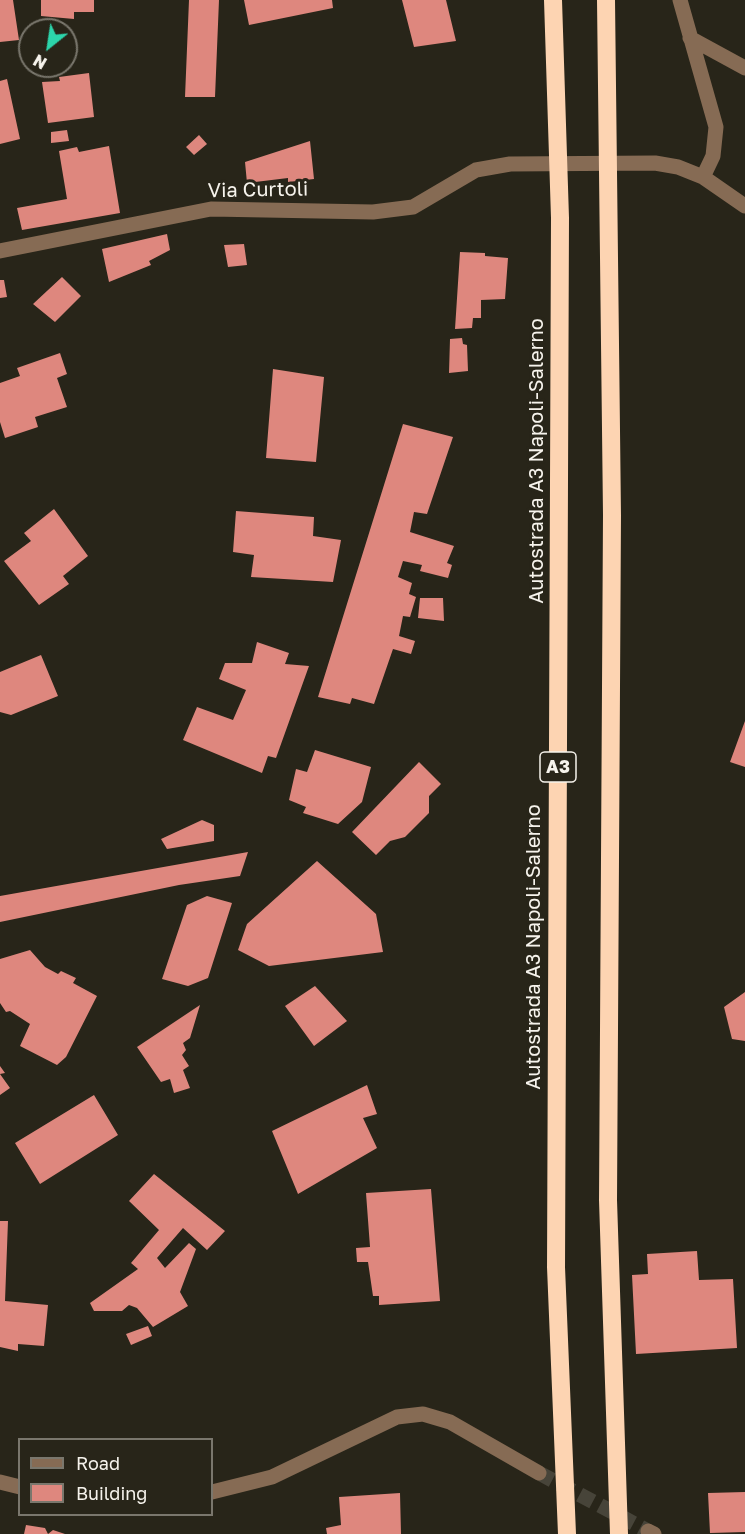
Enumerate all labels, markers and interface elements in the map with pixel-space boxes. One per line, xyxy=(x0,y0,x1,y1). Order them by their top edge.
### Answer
north arrow xyxy=(18,18,78,78)
text: N xyxy=(30,50,50,74)
street label: Via Curtoli xyxy=(207,177,309,203)
street label: Autostrada A3 Napoli-Salerno xyxy=(525,318,549,604)
road number: A3 xyxy=(540,752,576,782)
street label: Autostrada A3 Napoli-Salerno xyxy=(522,804,546,1090)
legend xyxy=(18,1438,213,1516)
text: Road xyxy=(76,1452,120,1474)
text: Building xyxy=(76,1482,147,1504)

